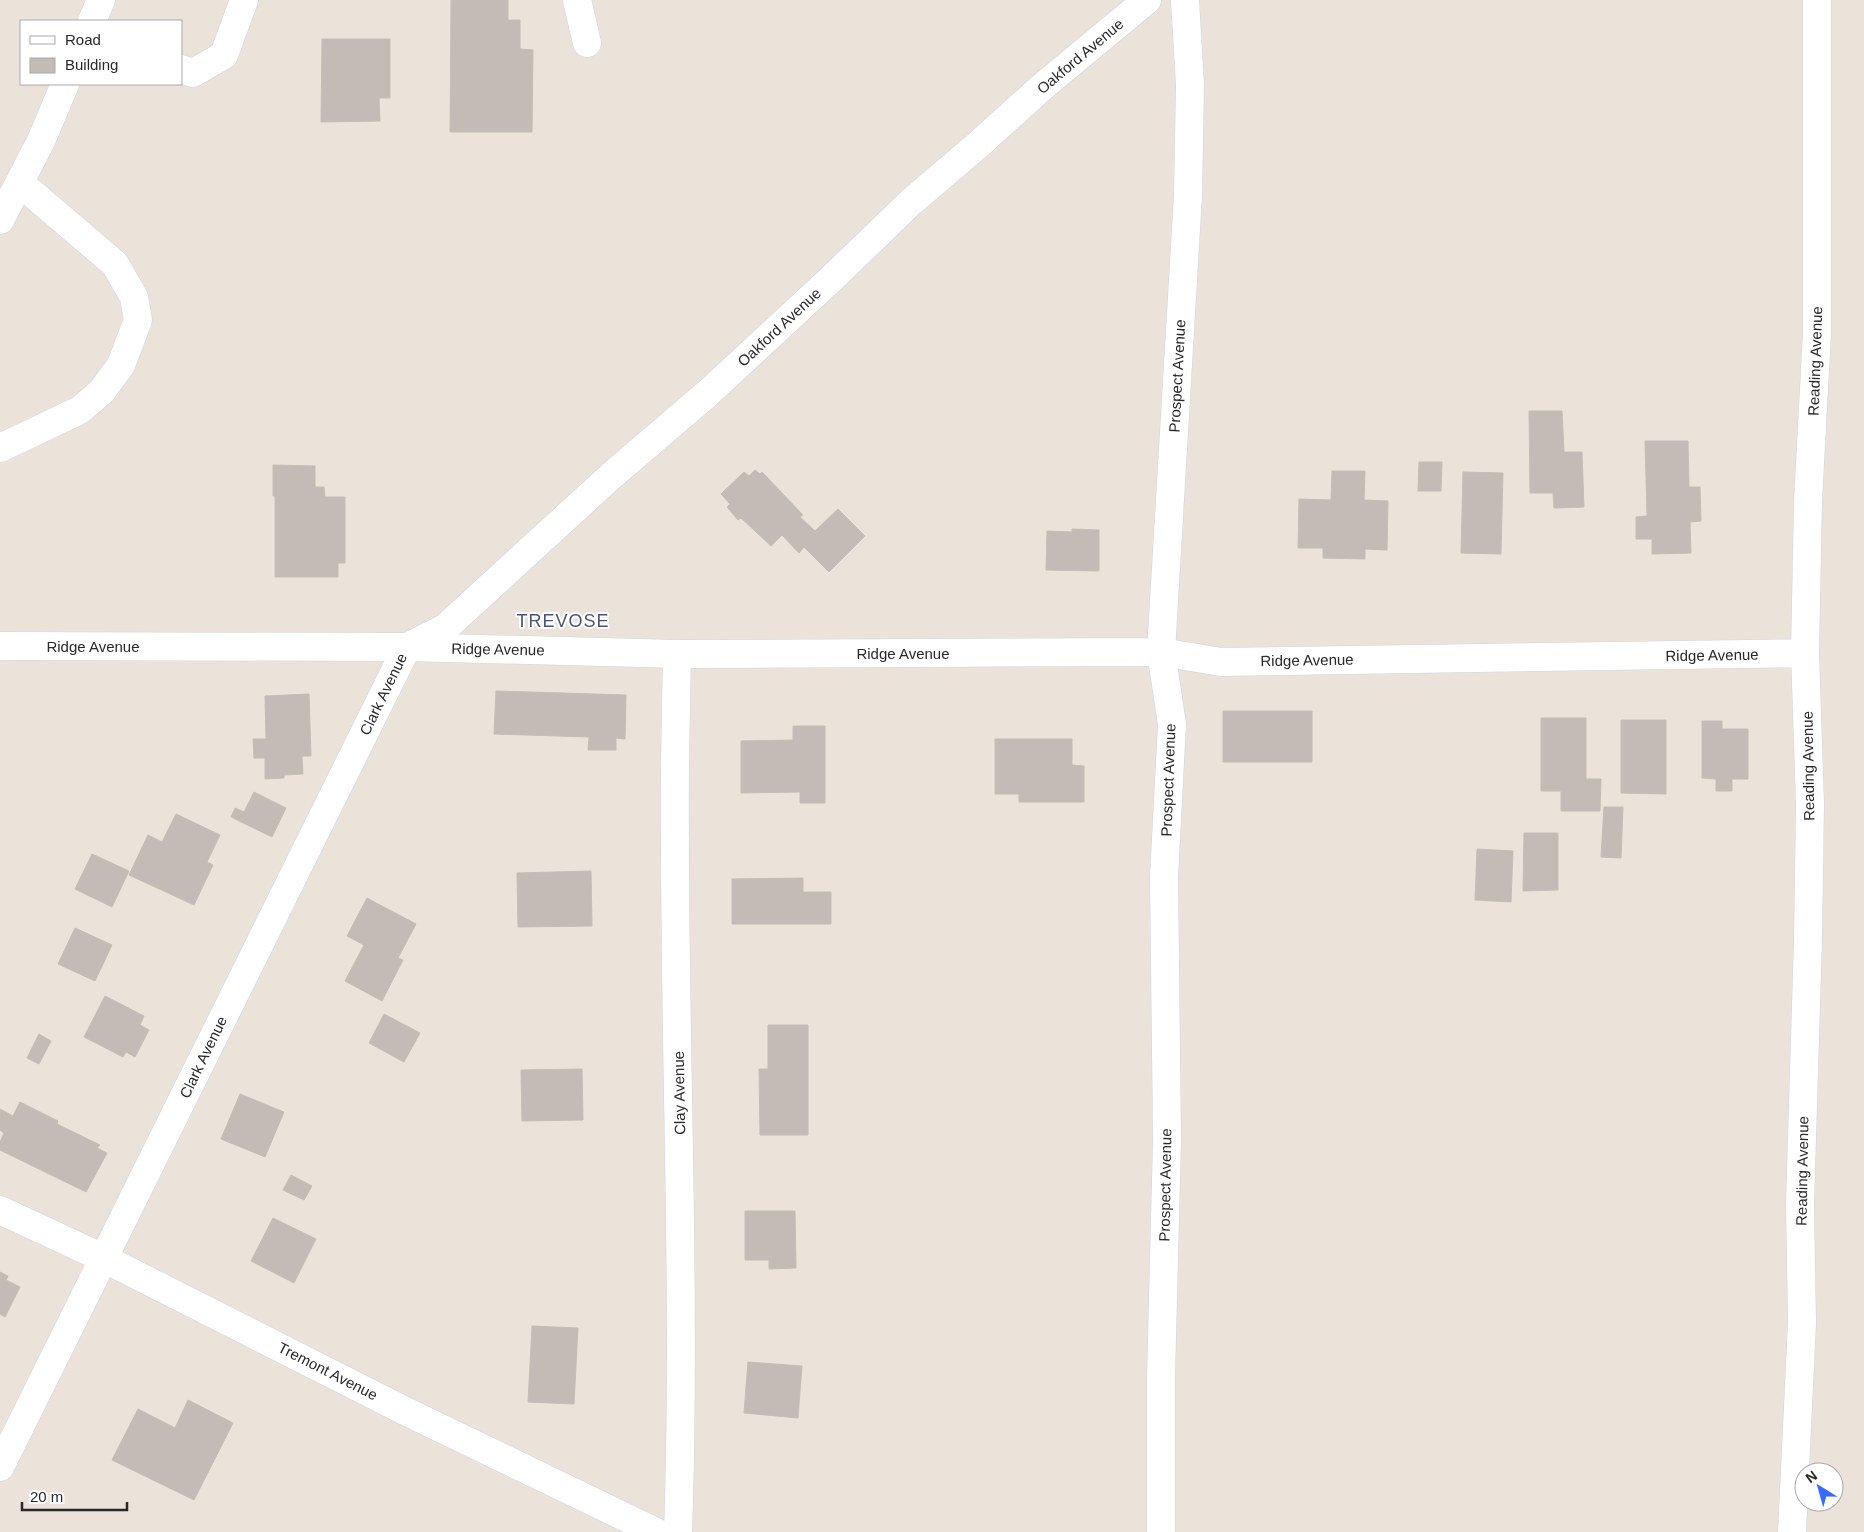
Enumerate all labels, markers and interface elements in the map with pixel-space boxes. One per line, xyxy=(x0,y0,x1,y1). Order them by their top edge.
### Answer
street label: Oakford Avenue xyxy=(1033,15,1127,97)
legend xyxy=(20,20,182,85)
text: Road xyxy=(65,31,101,48)
text: Building xyxy=(65,56,118,73)
street label: Oakford Avenue xyxy=(734,284,824,370)
street label: Reading Avenue xyxy=(1805,306,1825,416)
street label: Prospect Avenue xyxy=(1166,319,1188,433)
district label: TREVOSE xyxy=(516,611,610,631)
street label: Ridge Avenue xyxy=(46,638,140,655)
street label: Ridge Avenue xyxy=(451,640,545,658)
street label: Ridge Avenue xyxy=(856,645,950,662)
street label: Ridge Avenue xyxy=(1665,646,1759,664)
street label: Clark Avenue xyxy=(356,650,410,738)
street label: Ridge Avenue xyxy=(1260,651,1354,669)
street label: Reading Avenue xyxy=(1799,711,1817,821)
street label: Prospect Avenue xyxy=(1158,723,1178,837)
street label: Clark Avenue xyxy=(176,1013,230,1101)
street label: Clay Avenue xyxy=(670,1051,688,1135)
street label: Reading Avenue xyxy=(1793,1116,1811,1226)
street label: Prospect Avenue xyxy=(1156,1128,1174,1242)
street label: Tremont Avenue xyxy=(275,1339,381,1403)
north arrow xyxy=(1794,1462,1844,1512)
text: N xyxy=(1802,1467,1820,1486)
scale bar xyxy=(22,1480,128,1512)
text: 20 m xyxy=(30,1488,63,1505)

